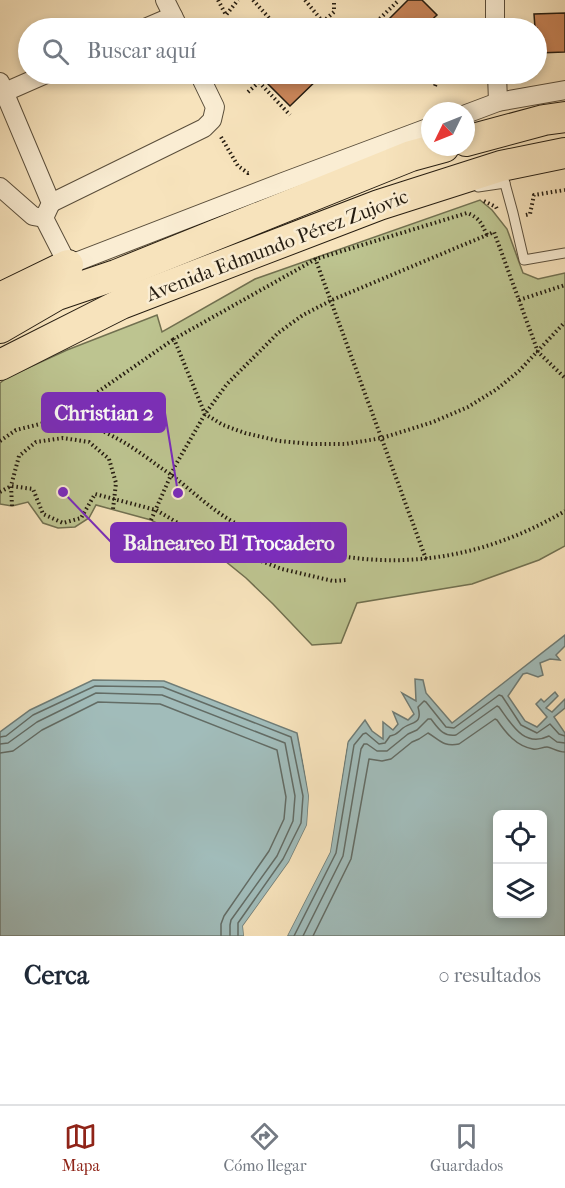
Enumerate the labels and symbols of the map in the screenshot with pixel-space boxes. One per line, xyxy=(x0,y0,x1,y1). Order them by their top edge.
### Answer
north arrow xyxy=(421,102,475,156)
street label: Avenida Edmundo Pérez Zujovic xyxy=(142,185,412,307)
callout: Christian 2 xyxy=(42,393,165,432)
text: Christian 2 xyxy=(54,401,154,425)
callout: Balneareo El Trocadero xyxy=(111,523,346,562)
text: Balneareo El Trocadero xyxy=(123,531,335,555)

